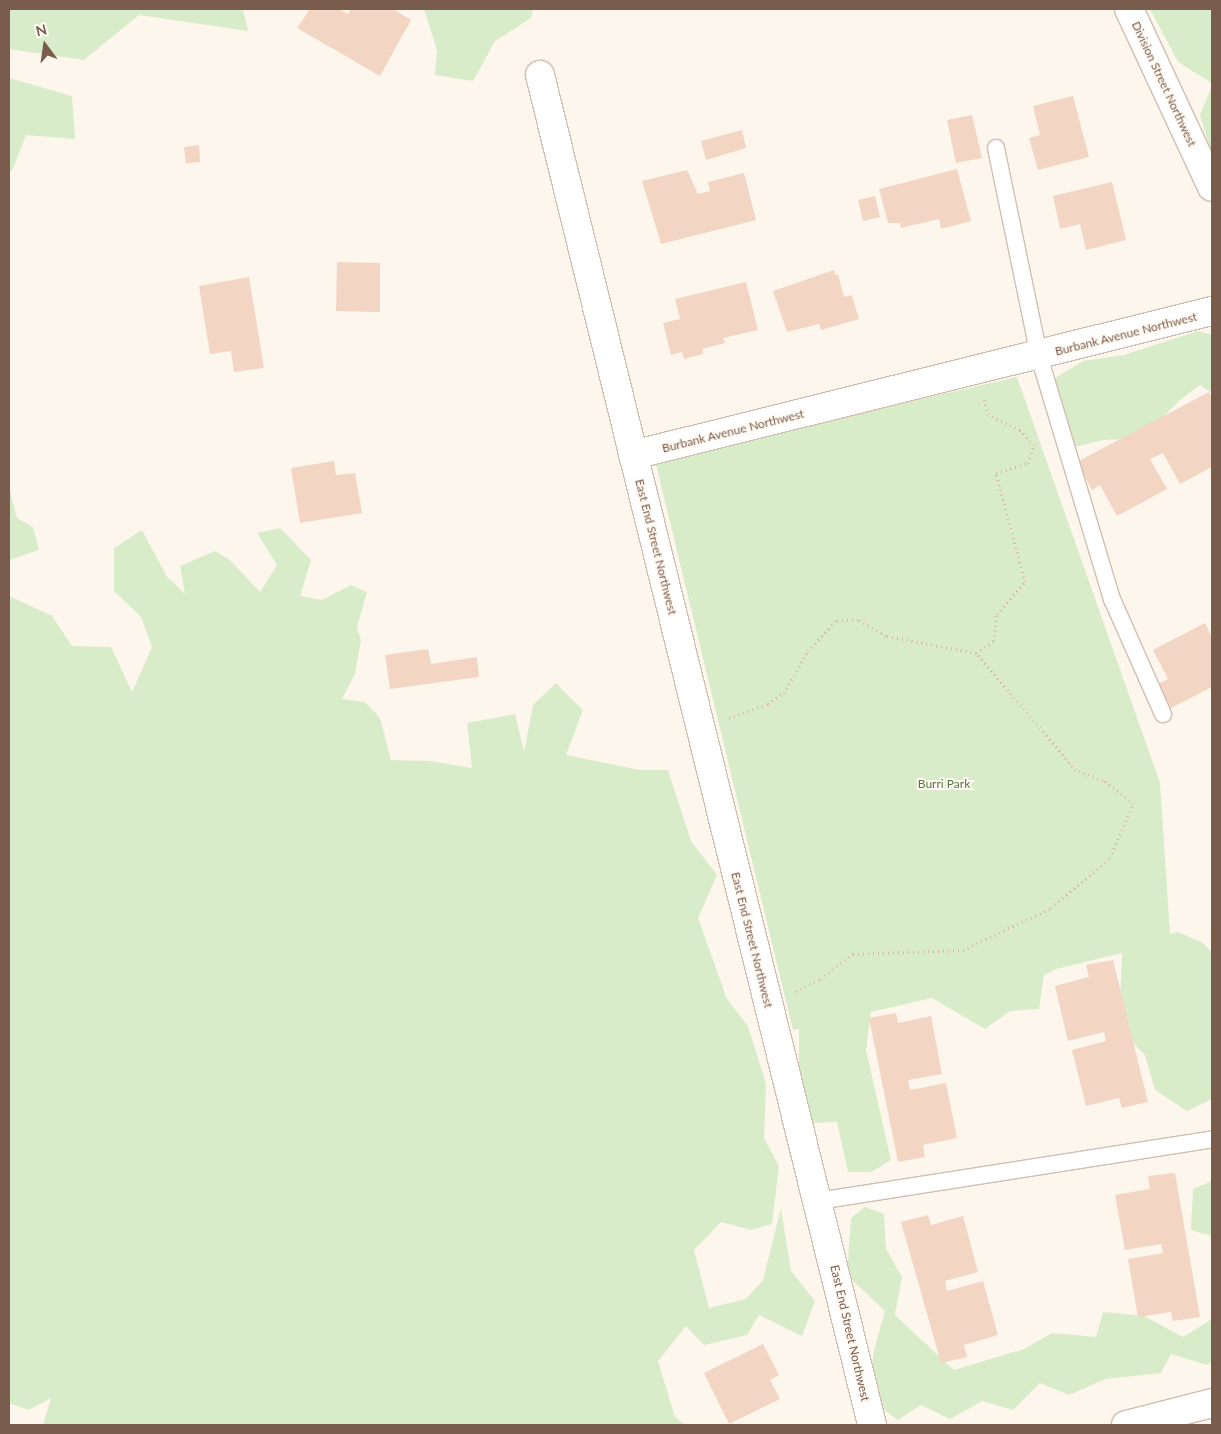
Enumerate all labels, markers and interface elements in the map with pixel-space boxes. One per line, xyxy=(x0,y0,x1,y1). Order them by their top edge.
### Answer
street label: Division Street Northwest xyxy=(1129,19,1199,149)
north arrow xyxy=(20,20,70,70)
text: N xyxy=(34,20,49,40)
street label: Burbank Avenue Northwest xyxy=(1053,309,1199,359)
street label: Burbank Avenue Northwest xyxy=(660,406,806,456)
street label: East End Street Northwest xyxy=(632,478,680,616)
park label: Burri Park xyxy=(918,777,970,791)
street label: East End Street Northwest xyxy=(728,871,776,1009)
street label: East End Street Northwest xyxy=(827,1263,873,1403)

